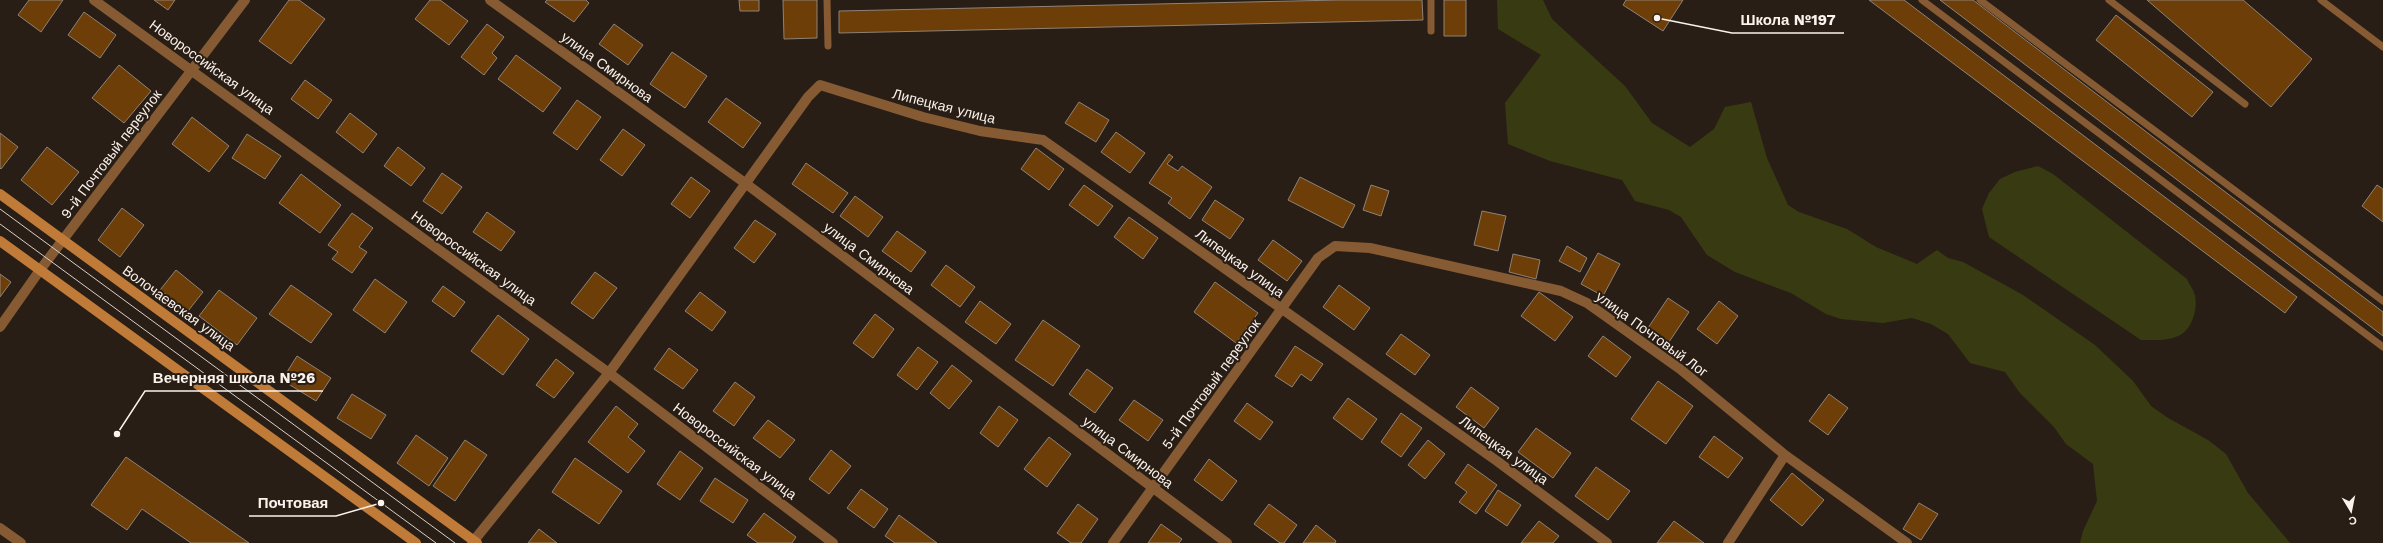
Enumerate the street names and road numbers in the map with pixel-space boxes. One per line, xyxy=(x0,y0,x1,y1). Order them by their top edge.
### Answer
street label: Новороссийская улица xyxy=(147,16,278,118)
street label: улица Смирнова xyxy=(558,28,656,106)
street label: Липецкая улица xyxy=(891,85,997,127)
street label: 9-й Почтовый переулок xyxy=(57,86,165,222)
street label: Новороссийская улица xyxy=(409,207,540,309)
street label: улица Смирнова xyxy=(821,219,918,297)
street label: Липецкая улица xyxy=(1193,226,1288,301)
street label: Волочаевская улица xyxy=(120,262,238,354)
street label: улица Почтовый Лог xyxy=(1593,288,1711,380)
street label: 5-й Почтовый переулок xyxy=(1159,315,1264,452)
street label: Новороссийская улица xyxy=(670,399,800,503)
street label: улица Смирнова xyxy=(1080,413,1177,491)
street label: Липецкая улица xyxy=(1457,413,1552,488)

